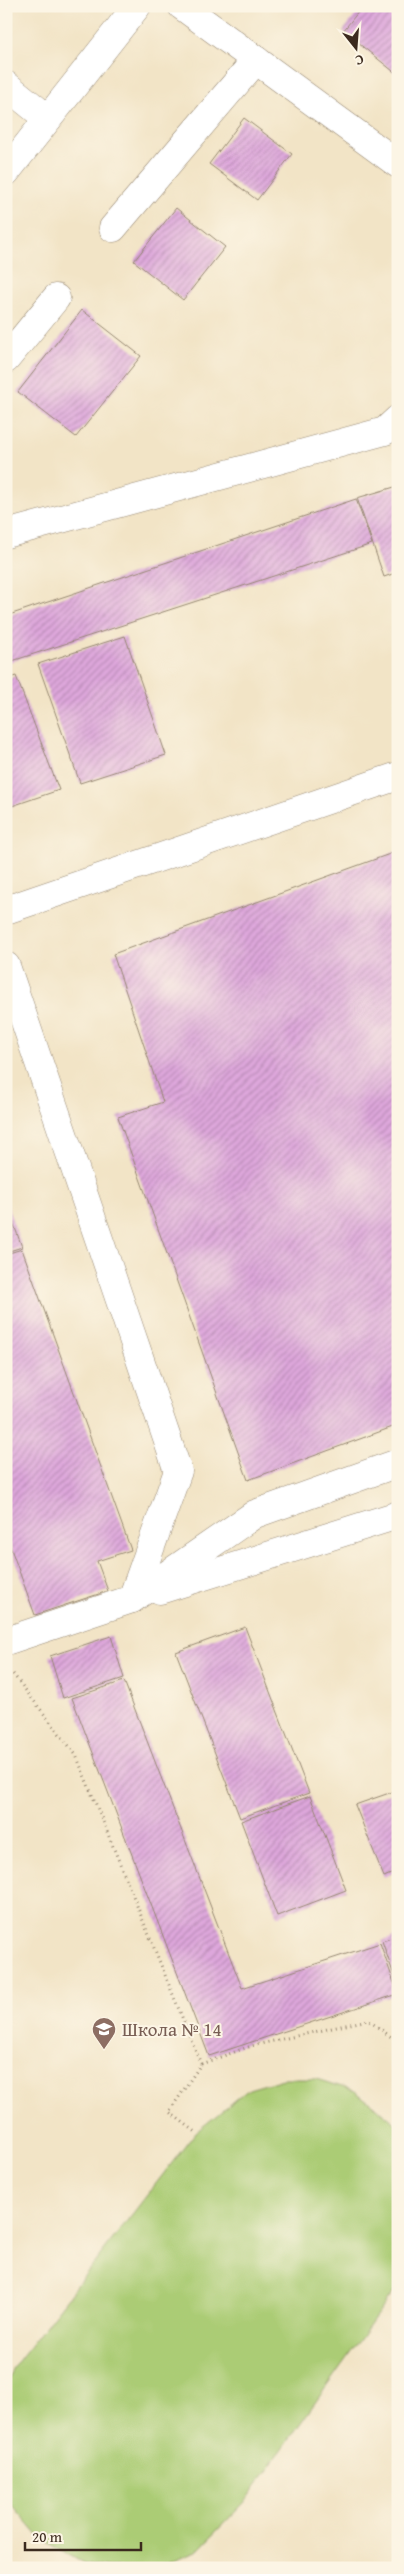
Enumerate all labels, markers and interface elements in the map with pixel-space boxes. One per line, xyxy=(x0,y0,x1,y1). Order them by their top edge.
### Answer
north arrow xyxy=(332,22,382,72)
text: С xyxy=(353,50,367,71)
place label: Школа № 14 xyxy=(122,2015,222,2043)
school or university icon: Школа № 14 xyxy=(91,2016,117,2050)
scale bar xyxy=(25,2519,141,2551)
text: 20 m xyxy=(32,2526,63,2547)

